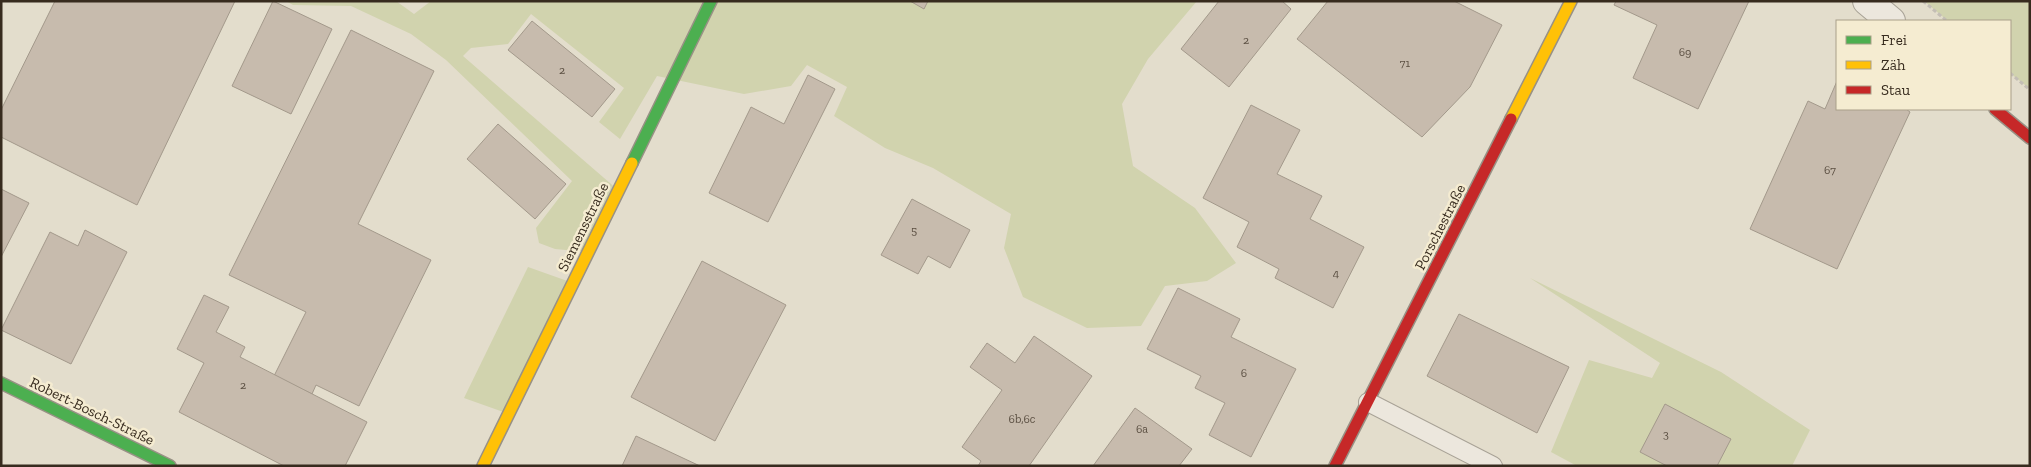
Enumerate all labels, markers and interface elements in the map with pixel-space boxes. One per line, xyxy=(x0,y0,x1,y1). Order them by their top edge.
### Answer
legend xyxy=(1836,20,2011,110)
text: Frei xyxy=(1881,31,1907,49)
house number: 2 xyxy=(1243,33,1249,47)
house number: 69 xyxy=(1679,45,1691,59)
house number: 71 xyxy=(1400,56,1411,70)
text: Zäh xyxy=(1881,56,1906,74)
house number: 2 xyxy=(559,63,565,77)
text: Stau xyxy=(1881,81,1911,99)
house number: 67 xyxy=(1824,163,1836,177)
street label: Siemensstraße xyxy=(554,179,612,275)
street label: Porschestraße xyxy=(1411,181,1469,273)
house number: 5 xyxy=(911,223,917,237)
house number: 4 xyxy=(1333,266,1340,280)
house number: 6 xyxy=(1241,366,1247,380)
street label: Robert-Bosch-Straße xyxy=(27,373,157,449)
house number: 2 xyxy=(240,378,246,392)
house number: 6b,6c xyxy=(1009,412,1036,426)
house number: 6a xyxy=(1136,422,1148,436)
house number: 3 xyxy=(1663,427,1669,441)

